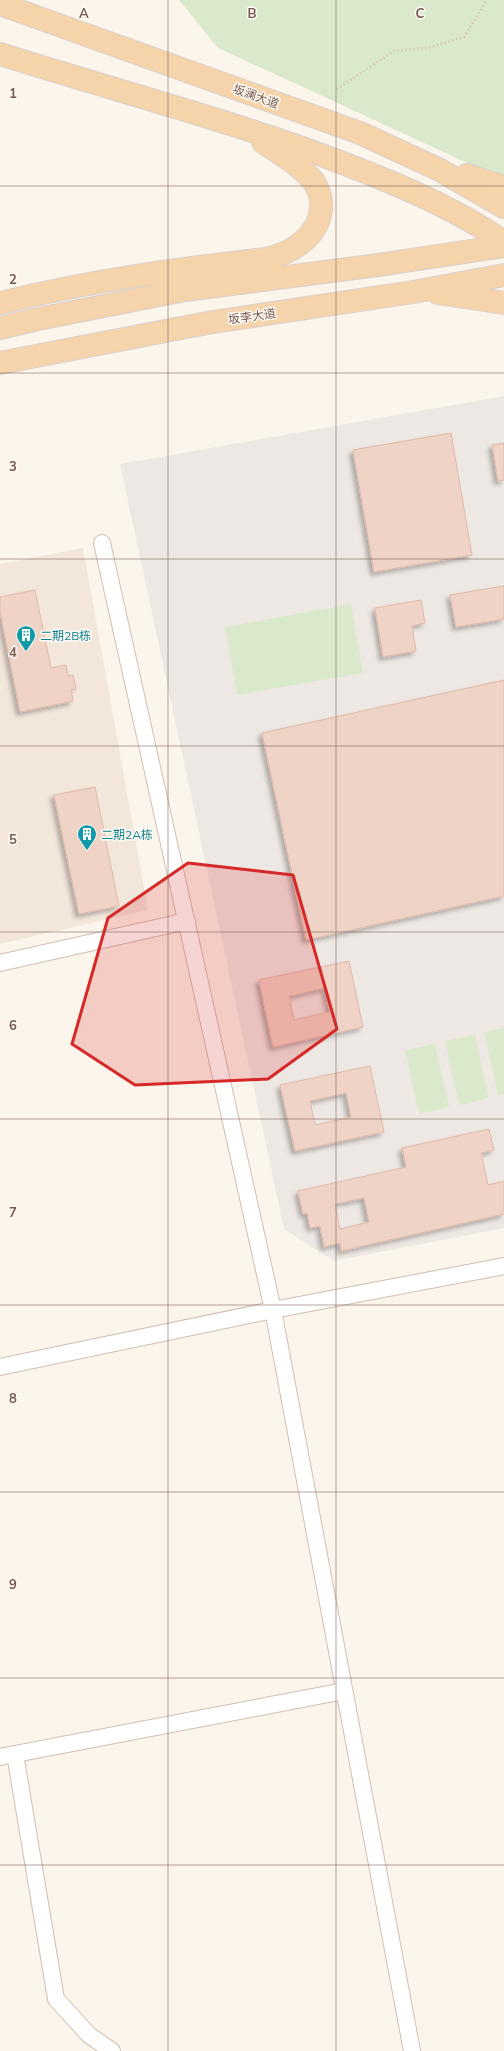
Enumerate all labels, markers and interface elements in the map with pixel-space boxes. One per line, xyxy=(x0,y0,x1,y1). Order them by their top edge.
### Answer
text: A xyxy=(79,5,89,21)
text: B xyxy=(248,5,257,21)
text: C xyxy=(416,5,425,21)
street label: 坂澜大道 xyxy=(231,81,281,111)
text: 1 xyxy=(9,85,17,101)
text: 2 xyxy=(9,271,17,287)
street label: 坂李大道 xyxy=(227,305,277,327)
text: 3 xyxy=(9,458,17,474)
building icon: 二期2B栋 xyxy=(15,624,37,652)
place label: 二期2B栋 xyxy=(40,628,91,643)
text: 4 xyxy=(9,644,17,660)
building icon: 二期2A栋 xyxy=(76,823,98,851)
place label: 二期2A栋 xyxy=(101,827,153,842)
text: 5 xyxy=(9,831,17,847)
text: 6 xyxy=(9,1017,17,1033)
text: 7 xyxy=(9,1204,17,1220)
text: 8 xyxy=(9,1390,17,1406)
text: 9 xyxy=(9,1576,17,1592)

